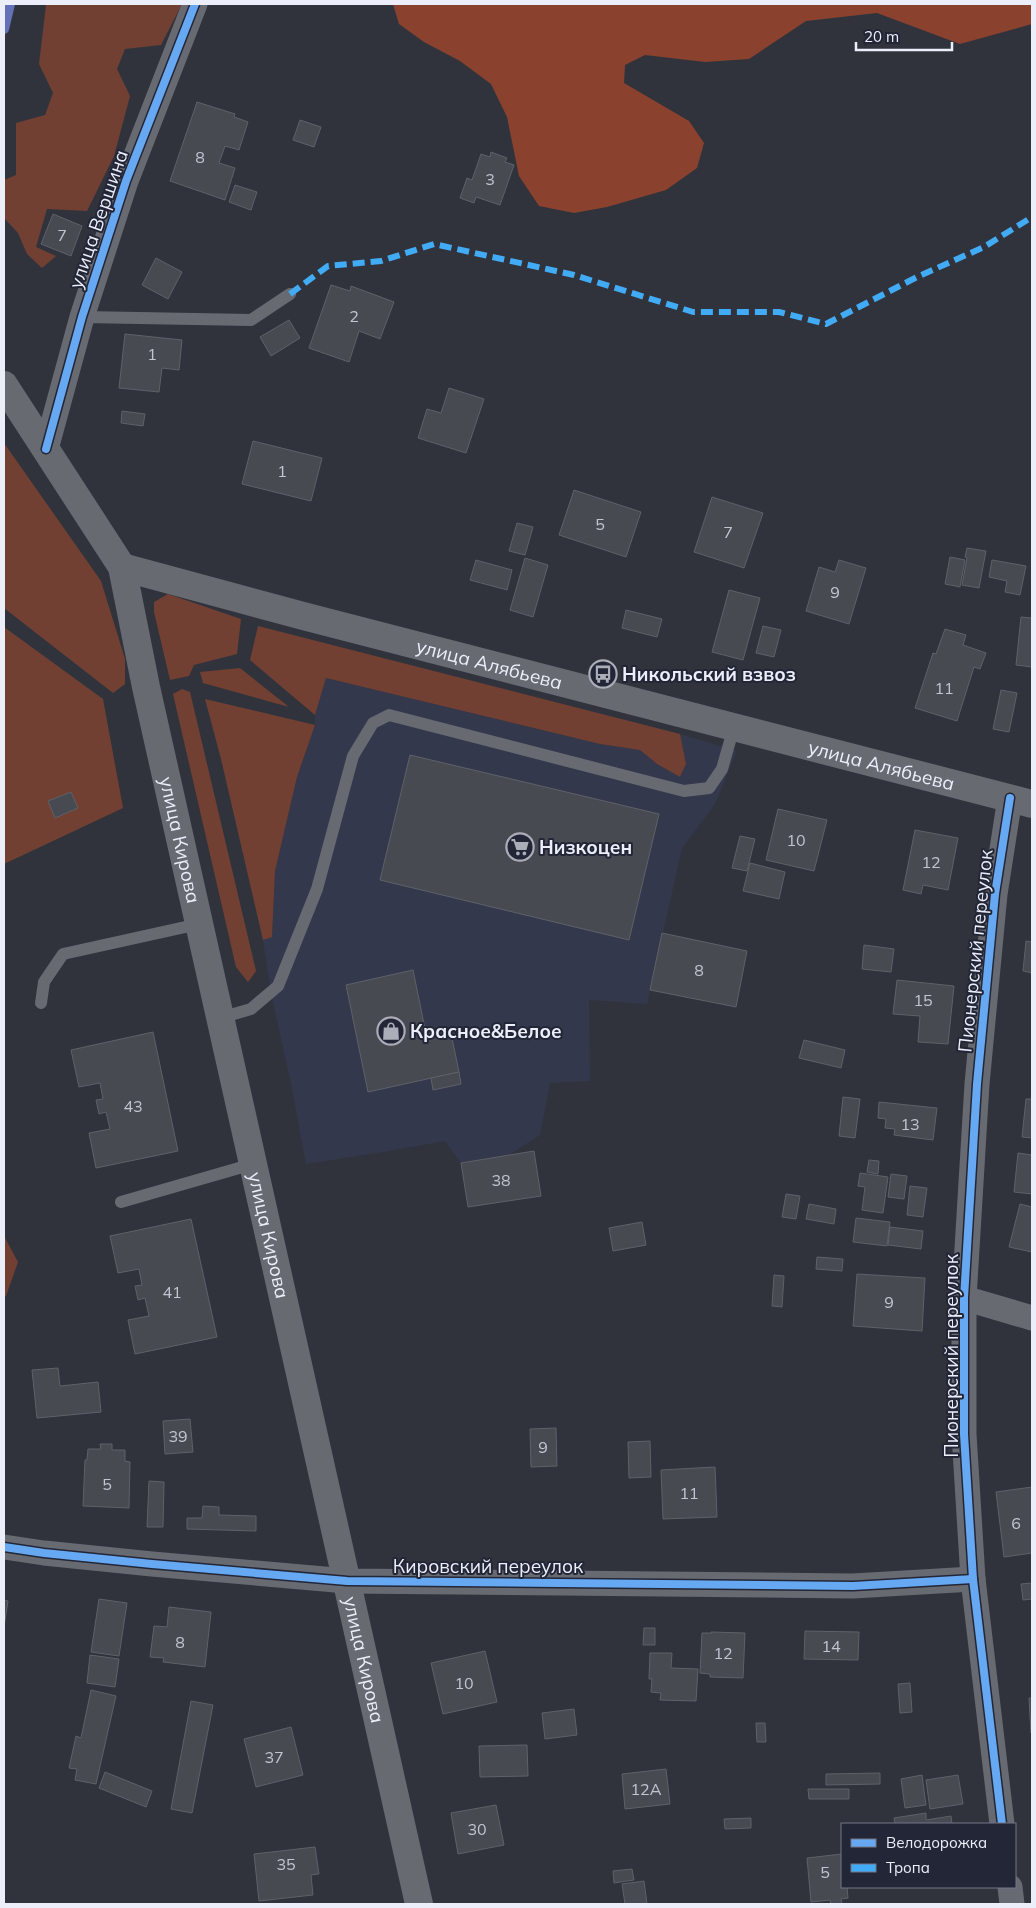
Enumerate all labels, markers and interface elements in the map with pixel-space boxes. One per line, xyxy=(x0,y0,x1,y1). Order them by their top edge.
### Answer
scale bar xyxy=(856,20,952,52)
text: 20 m xyxy=(864,27,899,46)
street label: улица Вершина xyxy=(63,146,133,292)
house number: 8 xyxy=(195,147,205,167)
house number: 3 xyxy=(485,169,495,189)
house number: 7 xyxy=(57,225,67,245)
house number: 2 xyxy=(349,306,359,326)
house number: 1 xyxy=(147,344,157,364)
house number: 1 xyxy=(277,461,287,481)
house number: 5 xyxy=(595,514,605,534)
house number: 7 xyxy=(723,522,733,542)
house number: 9 xyxy=(830,582,840,602)
street label: улица Алябьева xyxy=(414,634,565,694)
bus stop icon: Никольский взвоз xyxy=(588,659,618,689)
place label: Никольский взвоз xyxy=(622,662,796,686)
house number: 11 xyxy=(934,678,954,698)
street label: улица Алябьева xyxy=(806,735,957,796)
street label: улица Кирова xyxy=(154,774,206,905)
house number: 10 xyxy=(786,830,806,850)
supermarket icon: Низкоцен xyxy=(505,832,535,862)
place label: Низкоцен xyxy=(539,835,632,859)
street label: Пионерский переулок xyxy=(952,848,998,1054)
house number: 12 xyxy=(921,852,941,872)
house number: 8 xyxy=(694,960,704,980)
house number: 15 xyxy=(913,990,933,1010)
shop icon: Красное&Белое xyxy=(376,1016,406,1046)
place label: Красное&Белое xyxy=(410,1019,562,1043)
house number: 43 xyxy=(123,1096,143,1116)
house number: 13 xyxy=(900,1114,920,1134)
street label: улица Кирова xyxy=(243,1170,295,1301)
house number: 38 xyxy=(491,1170,511,1190)
street label: Пионерский переулок xyxy=(939,1253,963,1458)
house number: 41 xyxy=(162,1282,182,1302)
house number: 9 xyxy=(884,1292,894,1312)
house number: 39 xyxy=(168,1426,188,1446)
house number: 9 xyxy=(538,1437,548,1457)
house number: 5 xyxy=(102,1474,112,1494)
house number: 11 xyxy=(679,1483,699,1503)
house number: 6 xyxy=(1011,1513,1021,1533)
street label: Кировский переулок xyxy=(393,1554,584,1578)
street label: улица Кирова xyxy=(338,1594,390,1725)
house number: 8 xyxy=(175,1632,185,1652)
house number: 14 xyxy=(821,1636,841,1656)
house number: 12 xyxy=(713,1643,733,1663)
house number: 10 xyxy=(454,1673,474,1693)
house number: 37 xyxy=(264,1747,284,1767)
house number: 12А xyxy=(631,1779,662,1799)
house number: 30 xyxy=(467,1819,487,1839)
legend xyxy=(841,1823,1016,1888)
text: Велодорожка xyxy=(886,1833,987,1852)
house number: 35 xyxy=(276,1854,296,1874)
text: Тропа xyxy=(886,1858,930,1877)
house number: 5 xyxy=(820,1862,830,1882)

